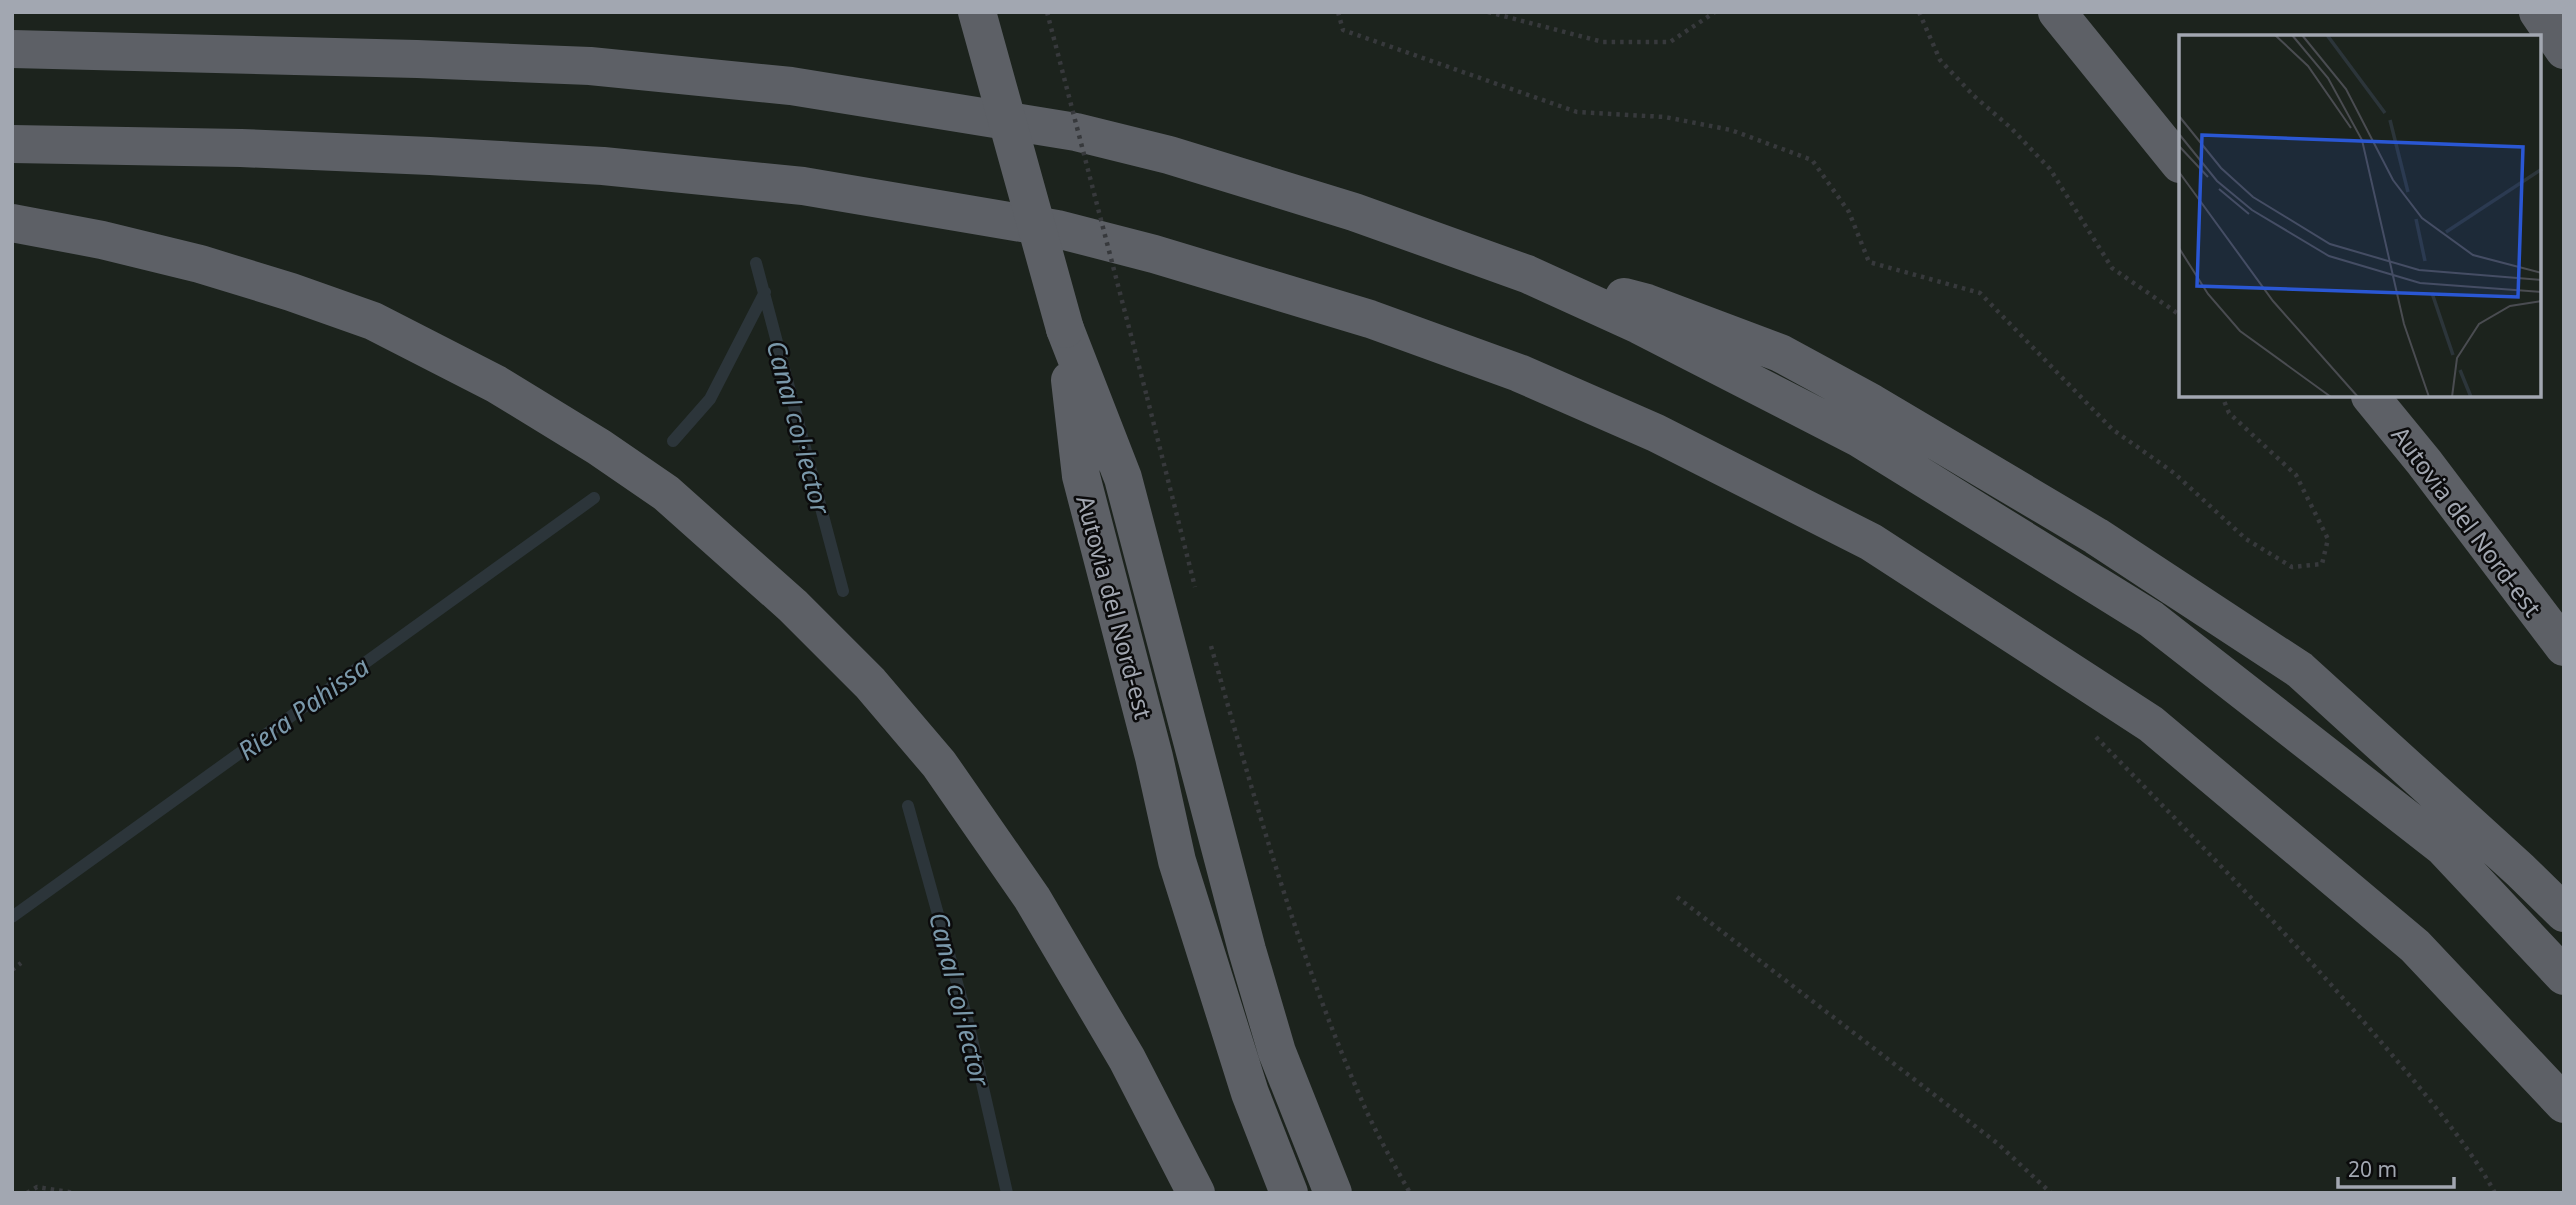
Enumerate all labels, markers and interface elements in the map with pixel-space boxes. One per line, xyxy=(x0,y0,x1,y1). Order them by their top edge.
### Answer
inset map xyxy=(2179,35,2541,397)
water label: Canal col·lector xyxy=(759,336,840,519)
street label: Autovia del Nord-est xyxy=(2385,419,2550,623)
street label: Autovia del Nord-est xyxy=(1069,492,1161,723)
water label: Riera Pahissa xyxy=(230,648,376,768)
water label: Canal col·lector xyxy=(921,908,999,1091)
scale bar xyxy=(2338,1146,2454,1190)
text: 20 m xyxy=(2348,1155,2397,1183)

